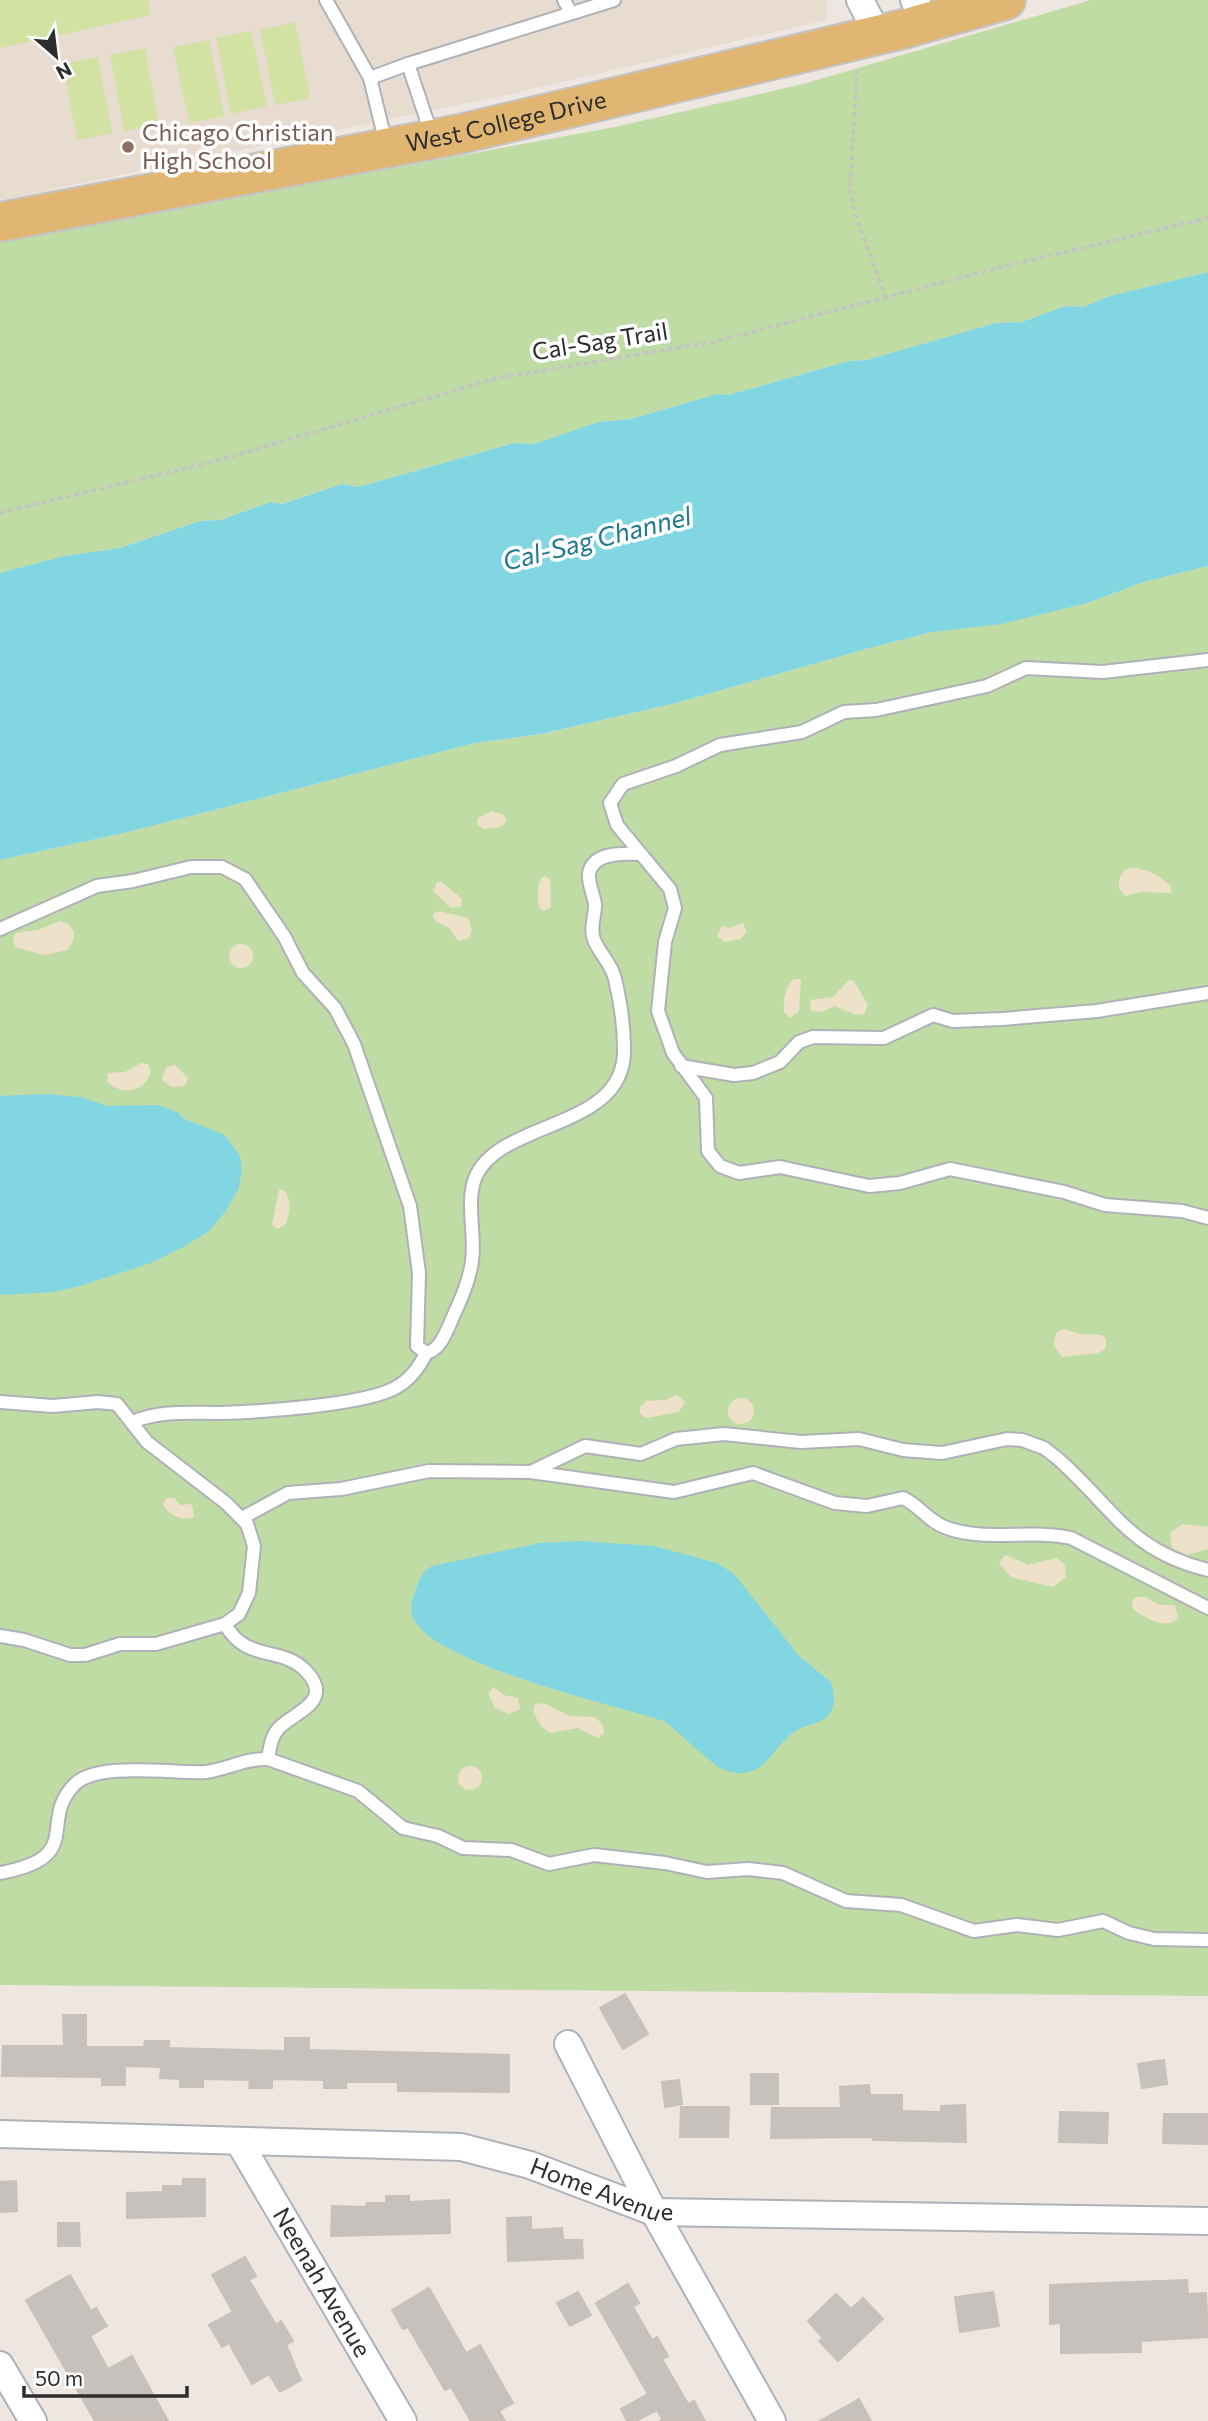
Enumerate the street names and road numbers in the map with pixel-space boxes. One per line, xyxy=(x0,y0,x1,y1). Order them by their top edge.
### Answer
street label: West College Drive xyxy=(403,84,609,157)
street label: Cal-Sag Trail xyxy=(530,315,670,366)
street label: Home Avenue xyxy=(527,2150,673,2226)
street label: Neenah Avenue xyxy=(268,2202,378,2362)

